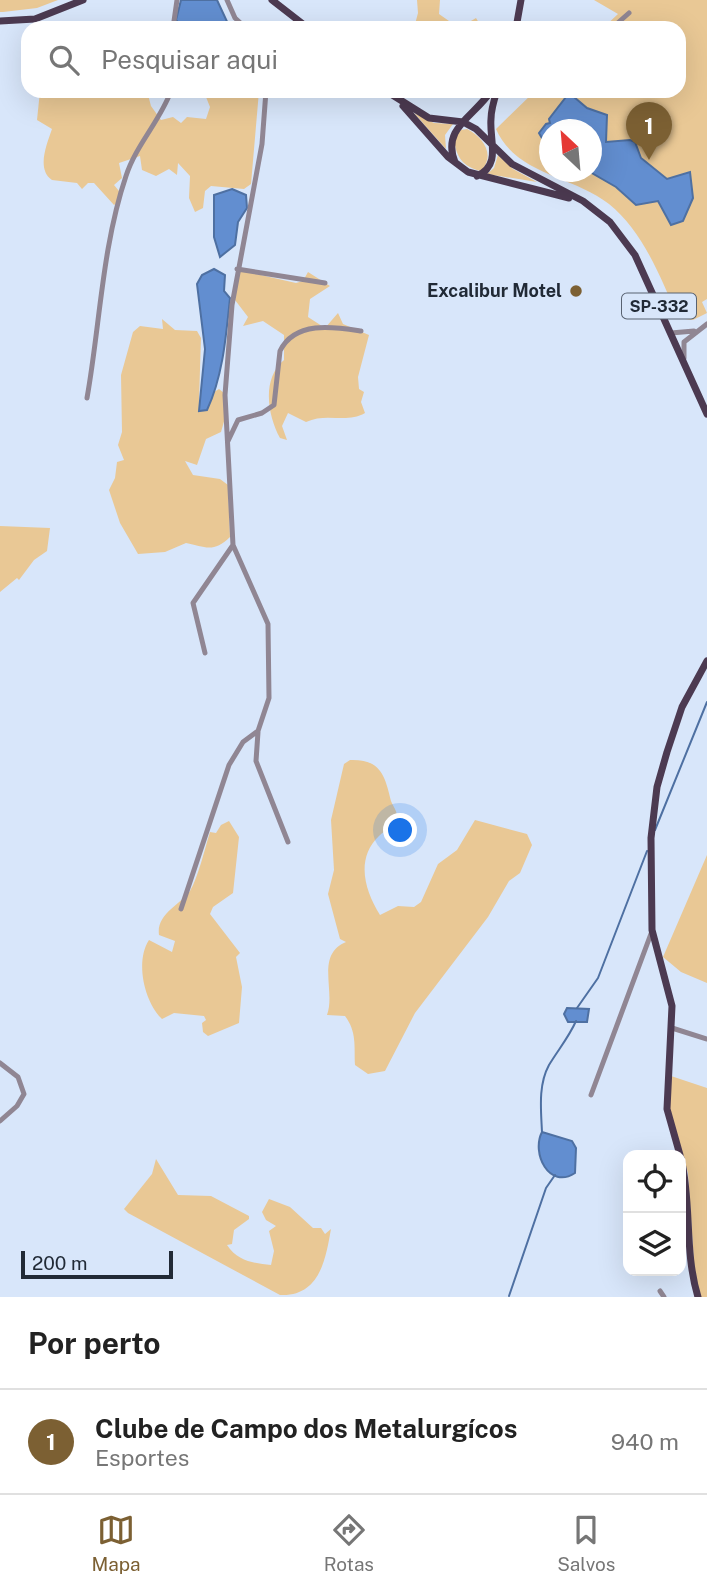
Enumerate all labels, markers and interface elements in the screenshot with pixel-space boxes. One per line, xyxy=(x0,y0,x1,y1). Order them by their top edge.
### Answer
search box xyxy=(21,21,686,98)
icon: search xyxy=(45,41,83,79)
text: Pesquisar aqui xyxy=(101,44,278,75)
pin: 1 xyxy=(626,102,672,160)
north arrow xyxy=(539,119,602,182)
place label: Excalibur Motel xyxy=(427,280,562,301)
marker: Excalibur Motel xyxy=(568,283,584,299)
road number: SP-332 xyxy=(622,294,696,318)
your location xyxy=(383,813,417,847)
map controls xyxy=(623,1150,686,1276)
button: locate xyxy=(623,1150,686,1213)
button: layers xyxy=(623,1213,686,1276)
scale bar xyxy=(21,1248,173,1280)
text: 200 m xyxy=(32,1252,88,1274)
text: Por perto xyxy=(28,1325,160,1361)
text: Clube de Campo dos Metalurgícos xyxy=(95,1413,517,1444)
text: 1 xyxy=(46,1428,56,1455)
text: 940 m xyxy=(611,1428,679,1455)
text: Esportes xyxy=(95,1444,189,1471)
tab: Mapa xyxy=(92,1511,141,1575)
tab: Rotas xyxy=(324,1511,374,1575)
tab: Salvos xyxy=(557,1511,615,1575)

